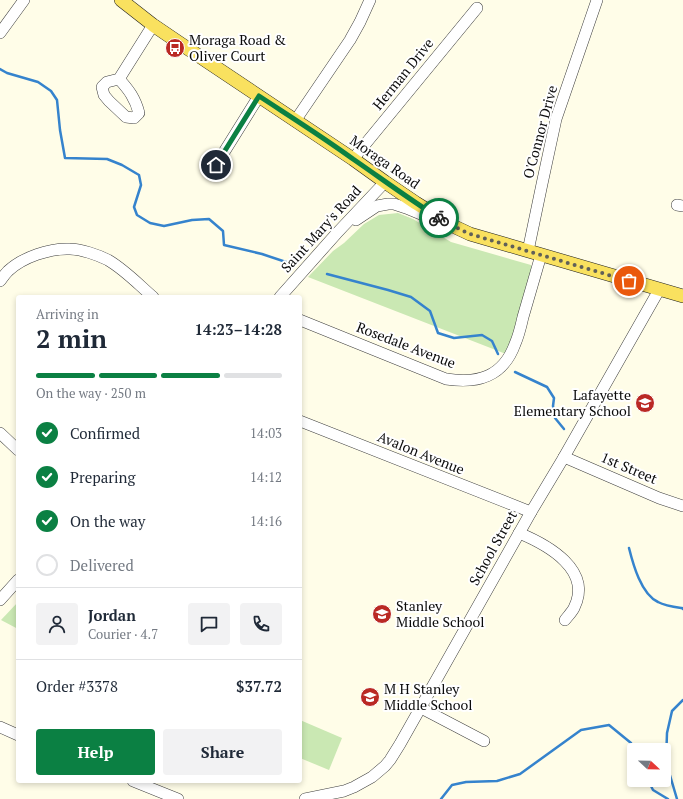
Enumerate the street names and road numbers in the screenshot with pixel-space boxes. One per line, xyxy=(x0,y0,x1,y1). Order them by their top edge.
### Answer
street label: Herman Drive xyxy=(368,34,437,113)
street label: O'Connor Drive xyxy=(518,83,561,181)
street label: Moraga Road xyxy=(346,130,424,193)
street label: Saint Mary's Road xyxy=(276,181,365,276)
street label: Rosedale Avenue xyxy=(354,317,458,372)
street label: Avalon Avenue xyxy=(375,427,467,479)
street label: 1st Street xyxy=(598,447,661,488)
street label: School Street xyxy=(464,506,521,589)

